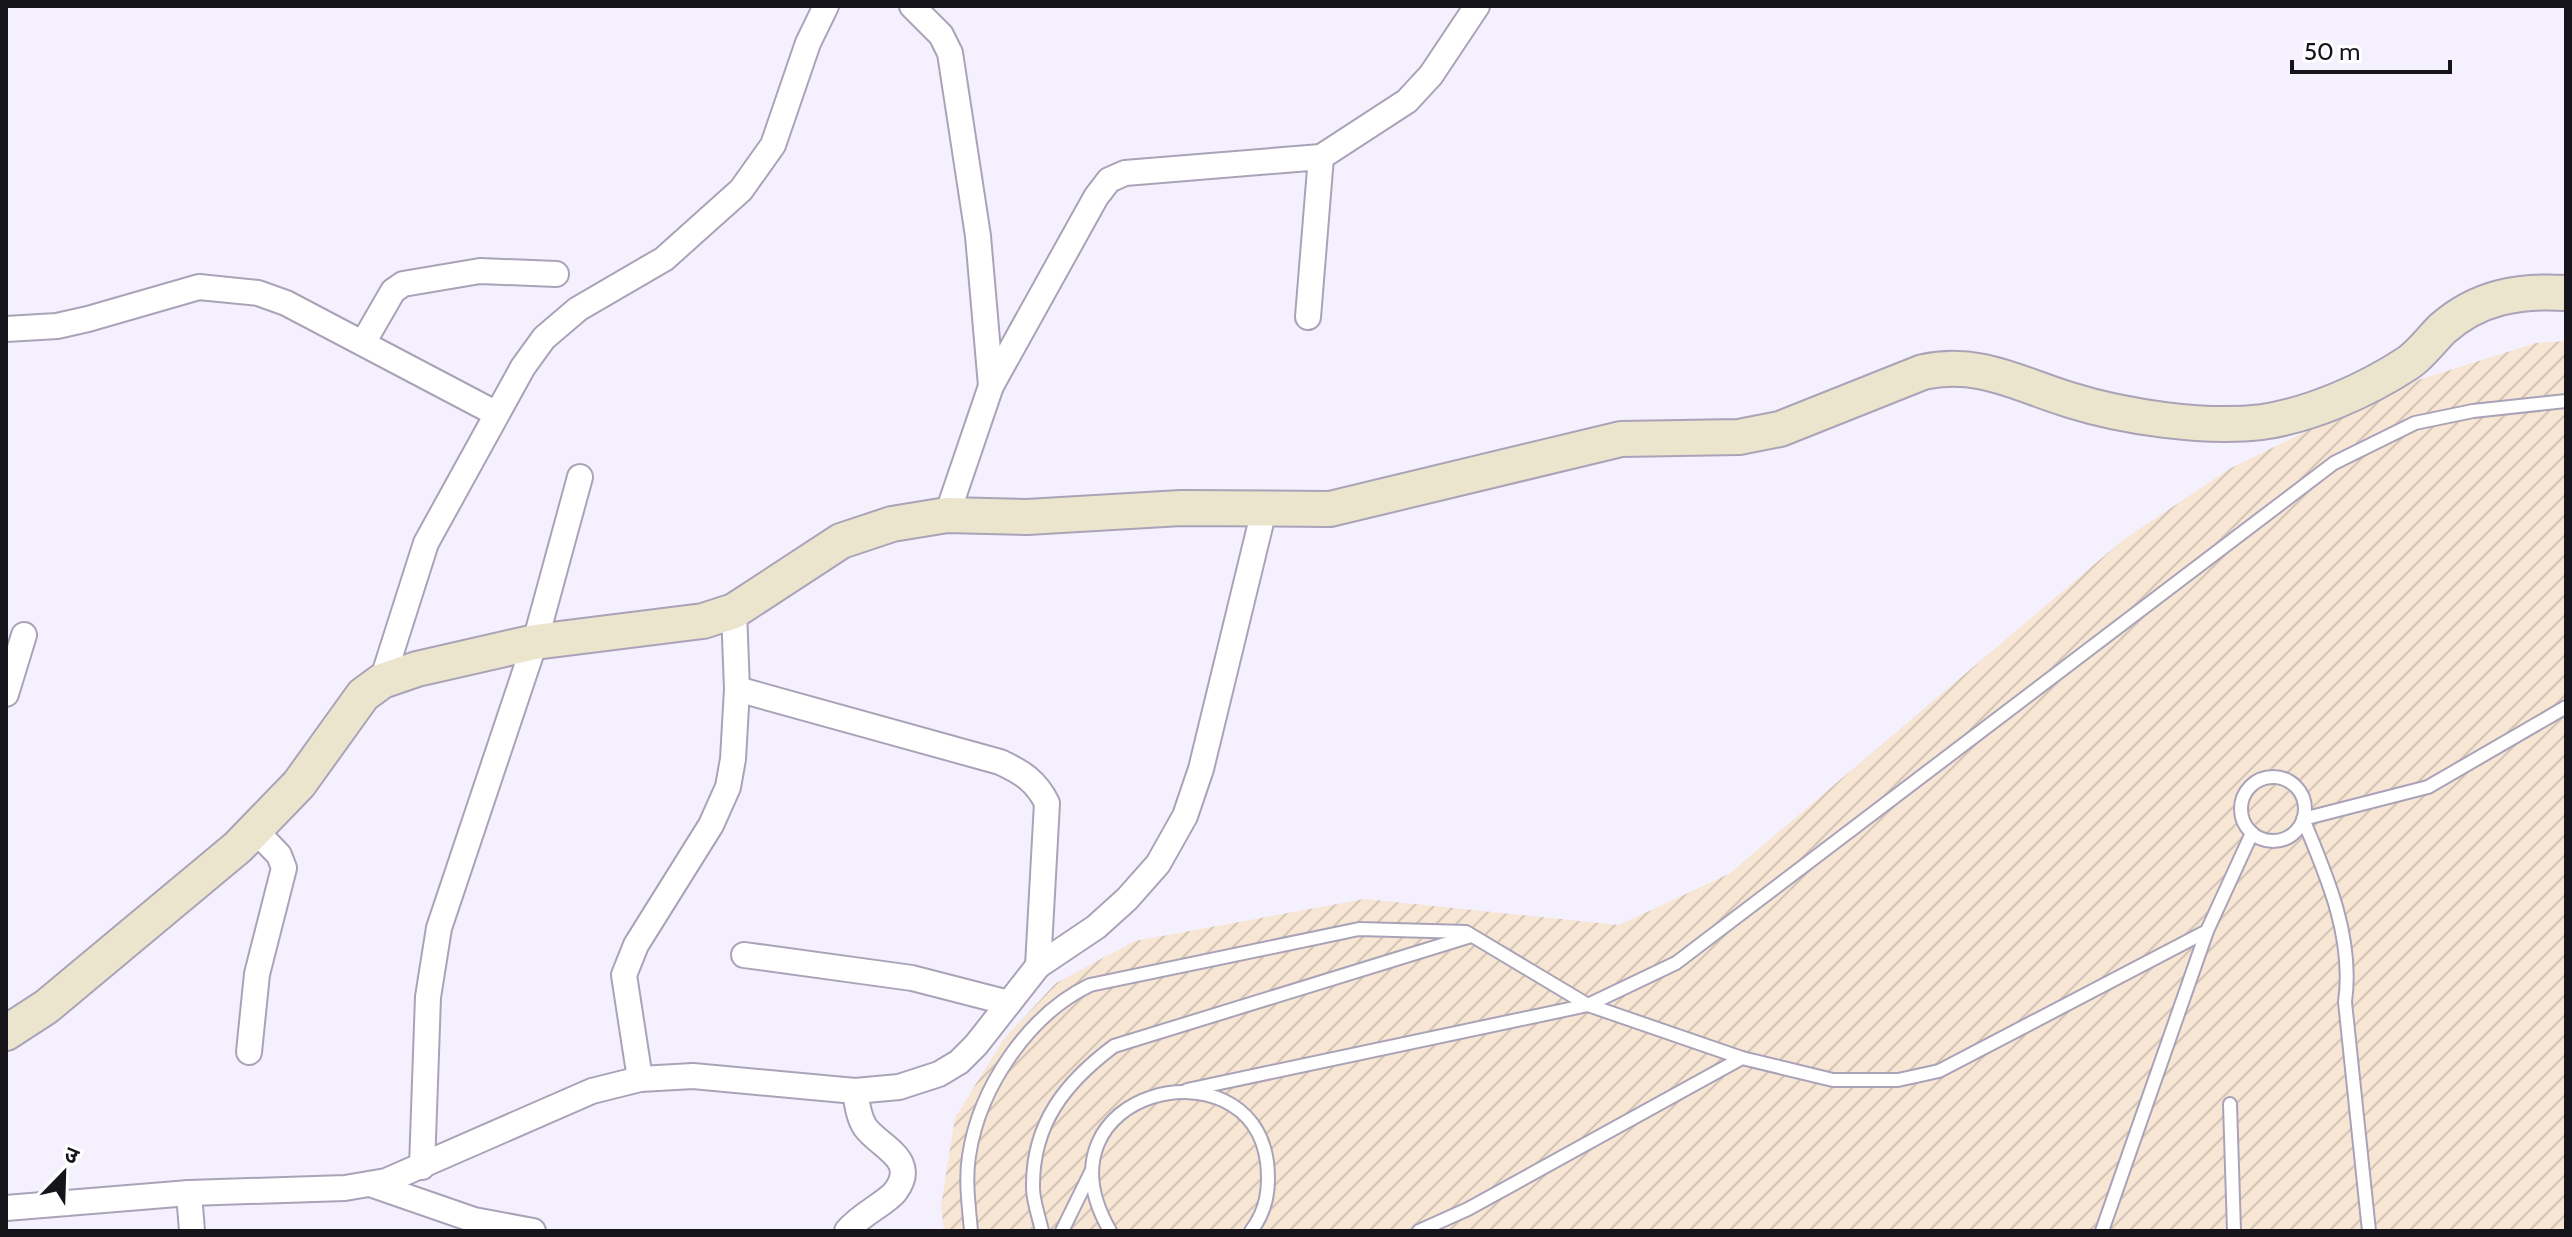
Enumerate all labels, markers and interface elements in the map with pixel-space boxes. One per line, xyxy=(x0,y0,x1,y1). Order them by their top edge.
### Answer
scale bar xyxy=(2292,24,2450,74)
text: 50 m xyxy=(2304,37,2360,66)
north arrow xyxy=(24,1133,104,1213)
text: उ xyxy=(60,1140,84,1170)

